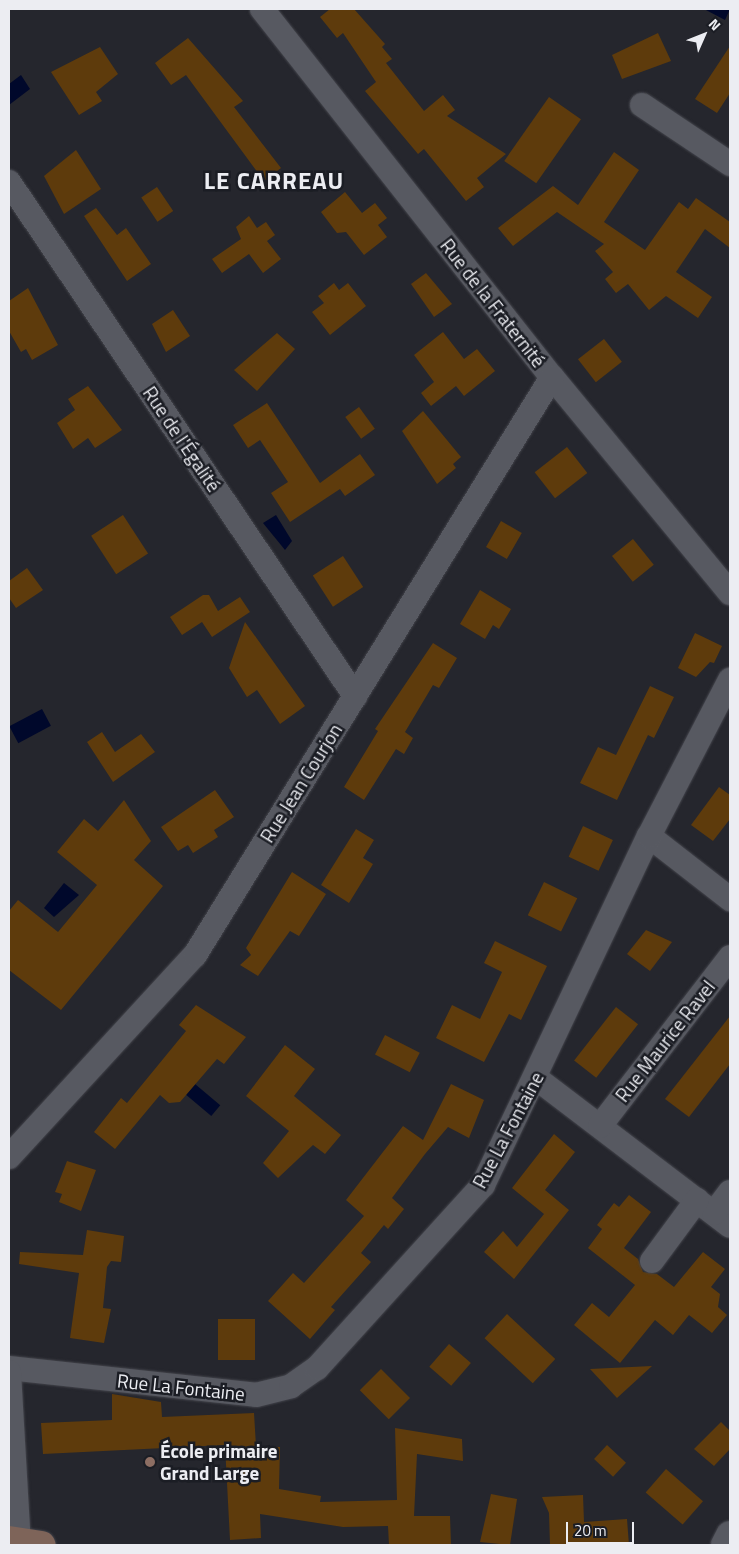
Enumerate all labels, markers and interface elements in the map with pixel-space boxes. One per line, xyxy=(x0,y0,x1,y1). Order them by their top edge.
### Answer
north arrow xyxy=(679,10,729,60)
text: N xyxy=(704,13,726,35)
district label: LE CARREAU xyxy=(203,167,345,195)
street label: Rue de la Fraternité xyxy=(436,234,550,372)
street label: Rue de l'Égalité xyxy=(138,382,226,496)
street label: Rue Jean Courjon xyxy=(255,719,347,847)
street label: Rue Maurice Ravel xyxy=(611,976,719,1106)
street label: Rue La Fontaine xyxy=(468,1068,548,1192)
street label: Rue La Fontaine xyxy=(116,1369,246,1405)
place label: École primaire Grand Large xyxy=(160,1440,278,1484)
marker: École primaire Grand Large xyxy=(144,1456,156,1468)
scale bar xyxy=(569,1512,636,1544)
text: 20 m xyxy=(574,1519,607,1542)

